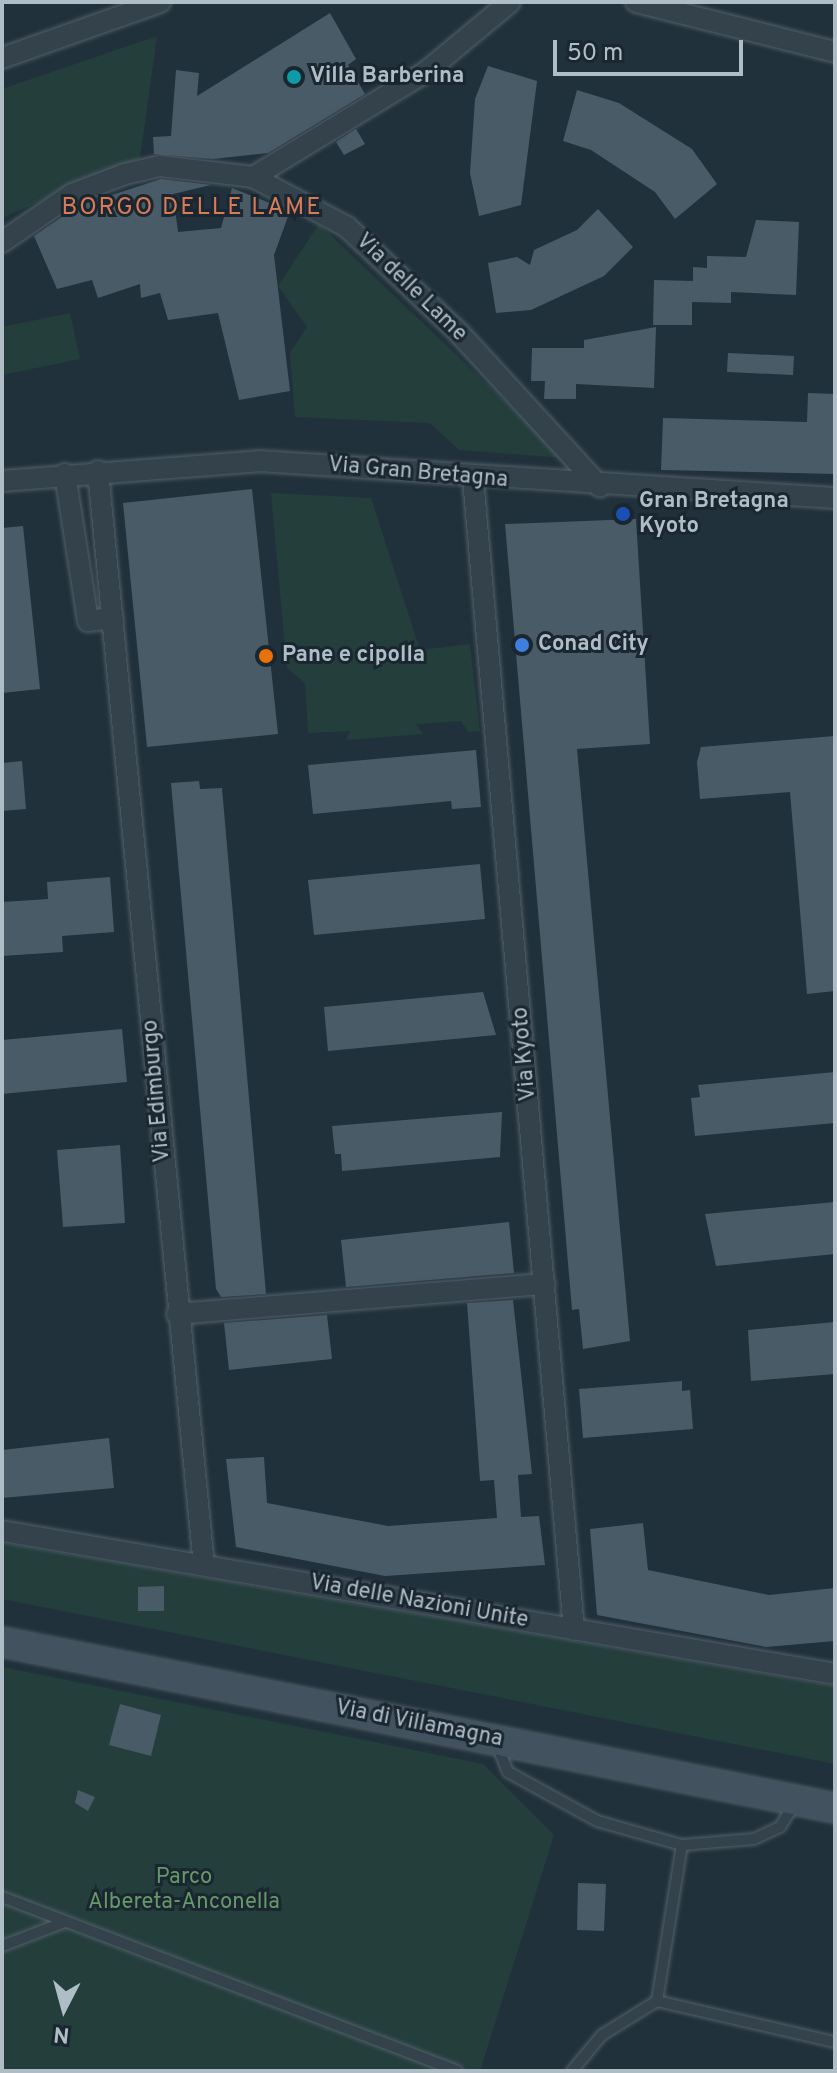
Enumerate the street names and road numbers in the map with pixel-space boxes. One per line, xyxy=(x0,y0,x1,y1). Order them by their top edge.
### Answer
street label: Via delle Lame xyxy=(350,228,472,348)
street label: Via Gran Bretagna xyxy=(327,452,509,494)
street label: Via Kyoto xyxy=(508,1006,542,1102)
street label: Via Edimburgo xyxy=(138,1019,176,1163)
street label: Via delle Nazioni Unite xyxy=(308,1570,530,1634)
street label: Via di Villamagna xyxy=(333,1695,505,1753)

